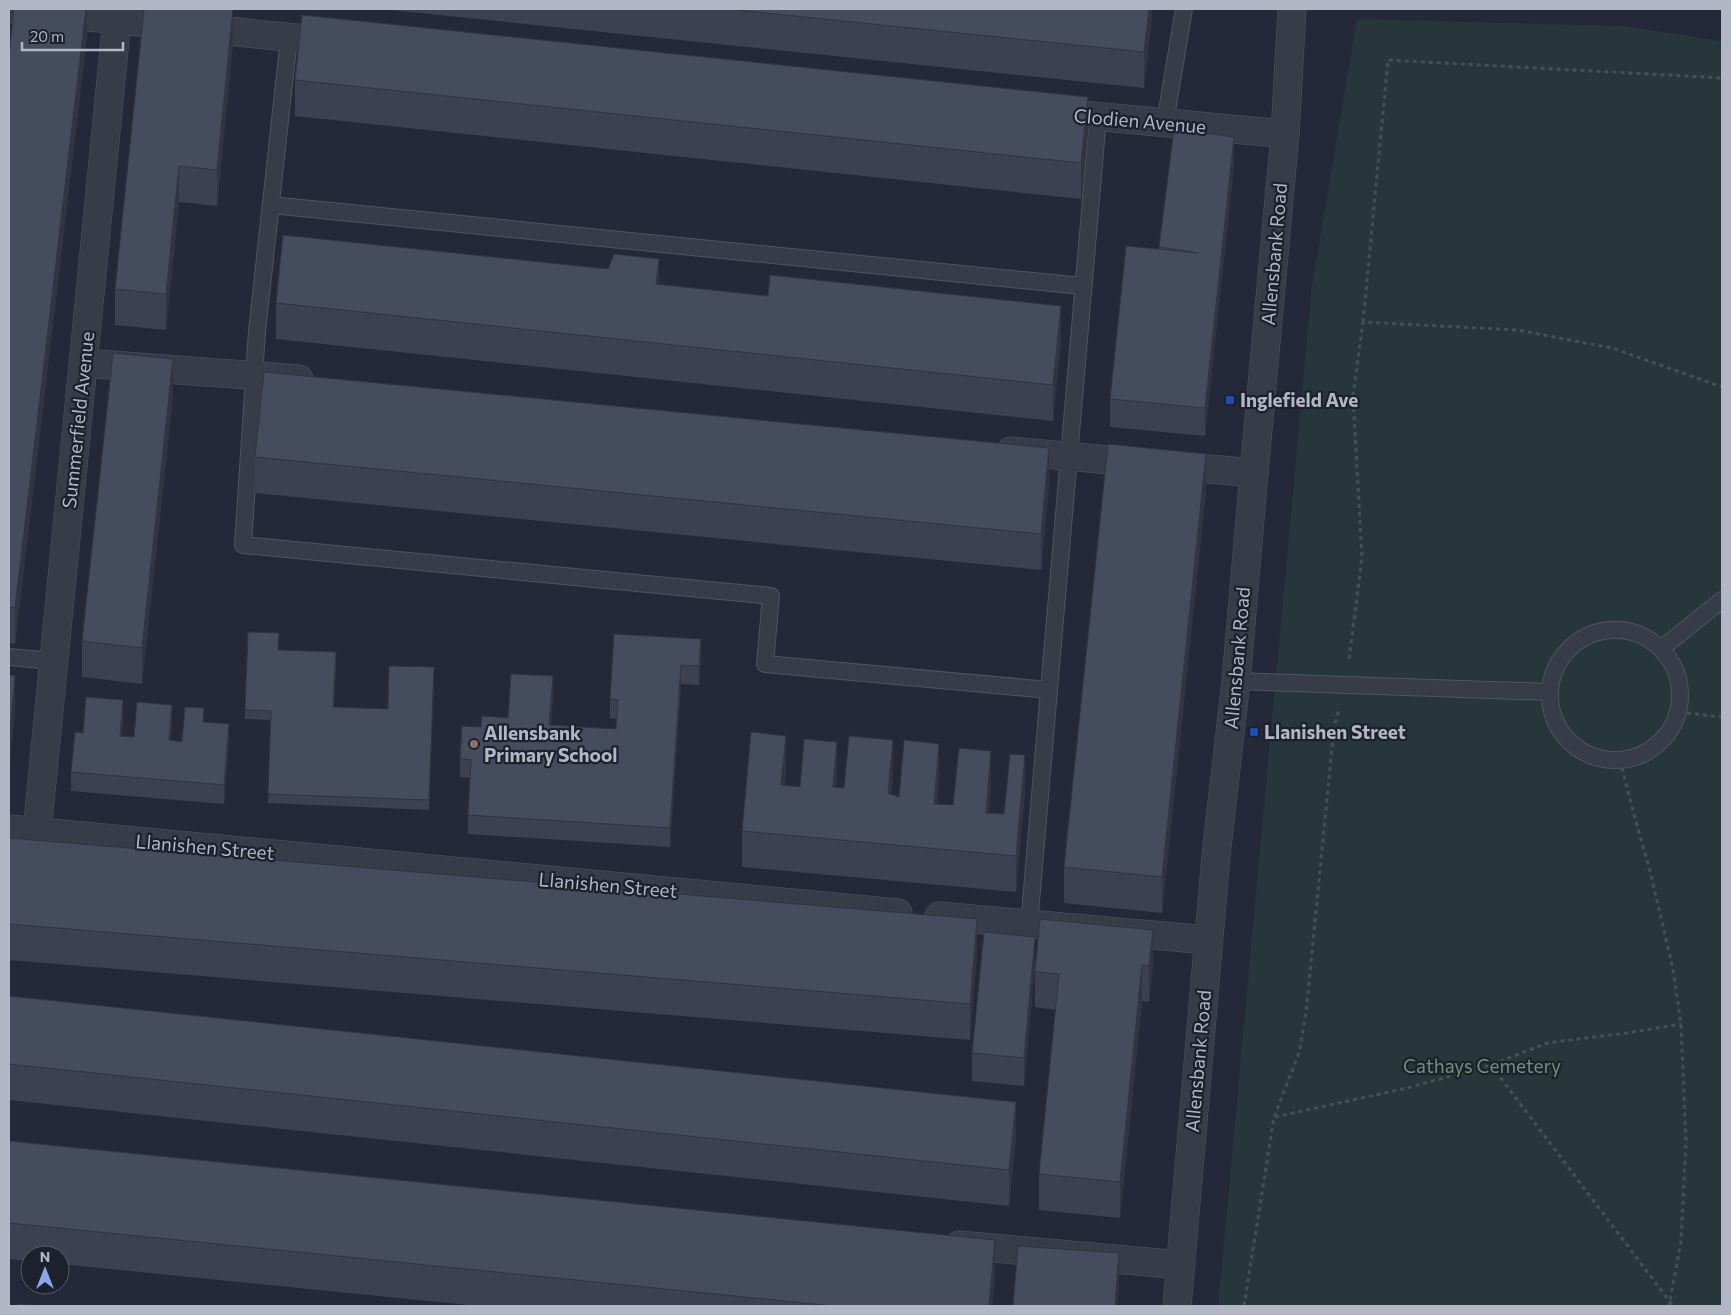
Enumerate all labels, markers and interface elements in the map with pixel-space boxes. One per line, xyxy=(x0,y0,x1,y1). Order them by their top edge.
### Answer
scale bar xyxy=(22,20,124,52)
text: 20 m xyxy=(30,27,64,45)
street label: Clodien Avenue xyxy=(1073,103,1207,138)
street label: Allensbank Road xyxy=(1256,182,1291,326)
street label: Summerfield Avenue xyxy=(57,330,98,510)
place label: Inglefield Ave xyxy=(1240,388,1358,411)
marker: Inglefield Ave xyxy=(1224,394,1236,406)
street label: Allensbank Road xyxy=(1219,586,1254,730)
place label: Llanishen Street xyxy=(1264,720,1406,743)
place label: Allensbank Primary School xyxy=(484,721,617,766)
marker: Llanishen Street xyxy=(1248,726,1260,738)
marker: Allensbank Primary School xyxy=(468,738,480,750)
street label: Llanishen Street xyxy=(135,829,276,864)
street label: Llanishen Street xyxy=(538,867,679,902)
street label: Allensbank Road xyxy=(1180,989,1215,1133)
park label: Cathays Cemetery xyxy=(1403,1054,1561,1077)
north arrow xyxy=(20,1245,70,1295)
text: N xyxy=(40,1248,50,1265)

